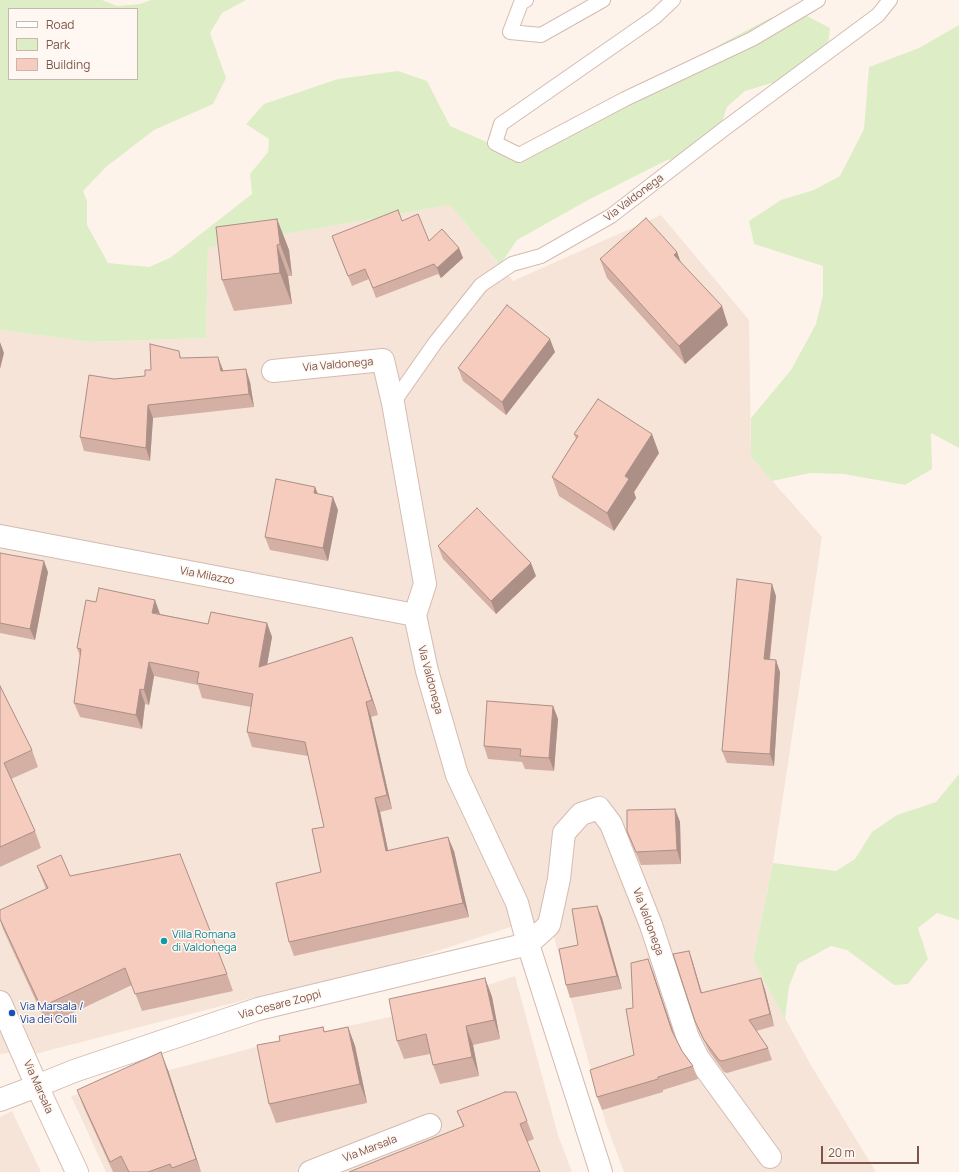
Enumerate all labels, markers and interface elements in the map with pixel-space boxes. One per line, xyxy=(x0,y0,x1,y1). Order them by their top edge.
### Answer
legend xyxy=(8,8,138,80)
text: Road xyxy=(46,16,74,33)
text: Park xyxy=(46,36,70,53)
text: Building xyxy=(46,56,90,73)
street label: Via Valdonega xyxy=(602,171,666,225)
street label: Via Valdonega xyxy=(302,355,374,375)
street label: Via Milazzo xyxy=(178,564,236,588)
street label: Via Valdonega xyxy=(414,644,446,716)
street label: Via Valdonega xyxy=(630,887,666,957)
place label: Villa Romana di Valdonega xyxy=(172,928,237,954)
marker: Villa Romana di Valdonega xyxy=(159,936,169,946)
street label: Via Cesare Zoppi xyxy=(237,988,323,1022)
place label: Via Marsala / Via dei Colli xyxy=(20,1000,83,1026)
marker: Via Marsala / Via dei Colli xyxy=(7,1008,17,1018)
street label: Via Marsala xyxy=(20,1058,56,1116)
street label: Via Marsala xyxy=(341,1133,399,1165)
scale bar xyxy=(823,1138,921,1164)
text: 20 m xyxy=(828,1144,855,1161)

